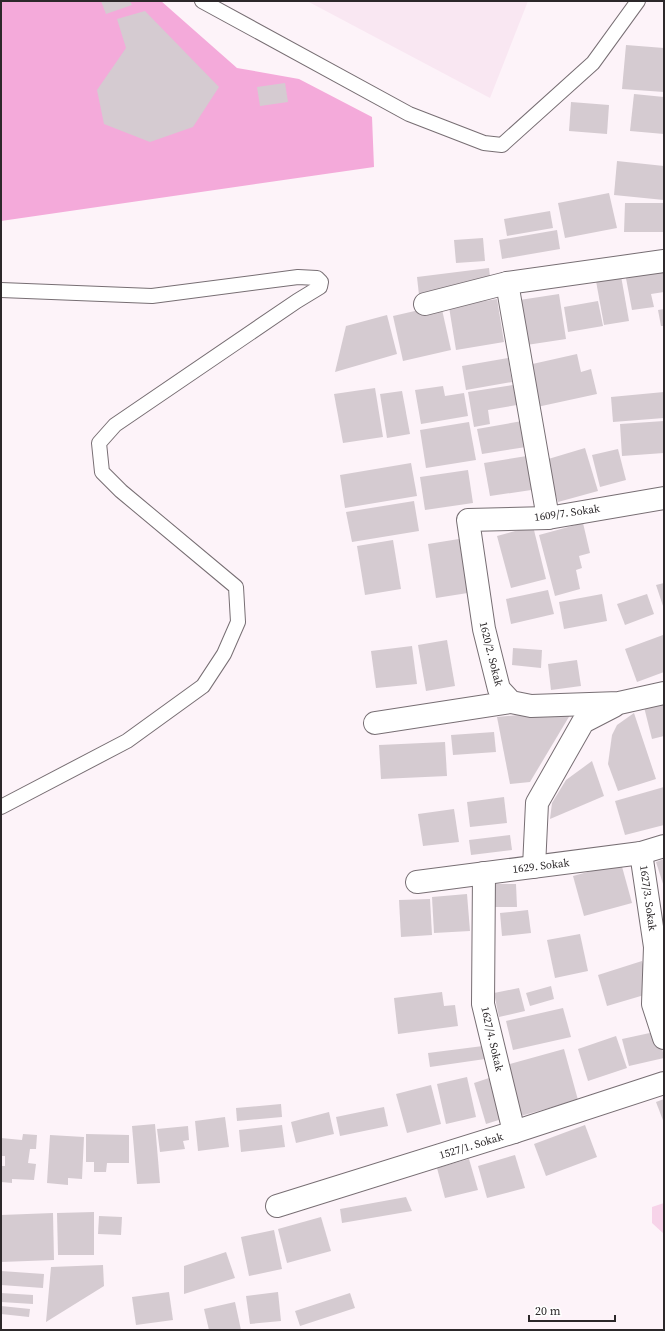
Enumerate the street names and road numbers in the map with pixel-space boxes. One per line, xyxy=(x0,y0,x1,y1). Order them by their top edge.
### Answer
street label: 1609/7. Sokak xyxy=(533,501,602,525)
street label: 1620/2. Sokak xyxy=(476,620,507,689)
street label: 1629. Sokak xyxy=(512,855,571,877)
street label: 1627/3. Sokak xyxy=(636,864,660,933)
street label: 1627/4. Sokak xyxy=(477,1005,507,1074)
street label: 1527/1. Sokak xyxy=(437,1129,506,1163)

